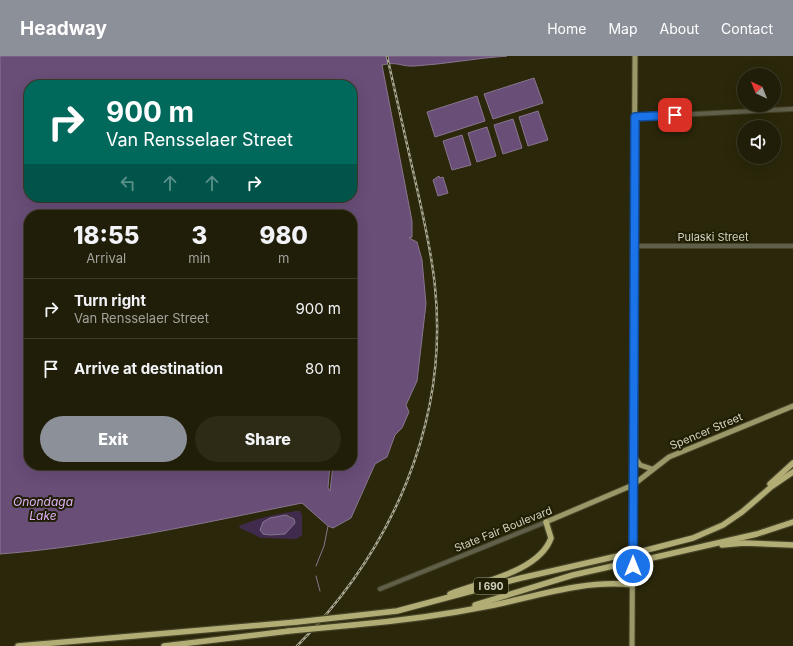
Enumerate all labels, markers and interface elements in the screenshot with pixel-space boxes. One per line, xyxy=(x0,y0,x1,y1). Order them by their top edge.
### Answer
text: Headway xyxy=(20,17,107,40)
text: Home xyxy=(547,20,586,37)
text: Map xyxy=(608,20,638,37)
text: About xyxy=(660,20,699,37)
text: Contact xyxy=(721,20,773,37)
north arrow xyxy=(737,68,781,112)
map controls xyxy=(737,68,781,164)
text: 900 m xyxy=(106,95,194,129)
icon: right xyxy=(40,96,92,148)
pin xyxy=(658,98,692,132)
icon: arrive xyxy=(664,104,686,126)
button: sound xyxy=(737,120,781,164)
text: Van Rensselaer Street xyxy=(106,129,293,150)
icon: left xyxy=(117,172,139,194)
icon: ahead xyxy=(159,172,181,194)
icon: ahead xyxy=(201,172,223,194)
icon: right xyxy=(243,172,265,194)
text: 18:55 xyxy=(73,221,139,250)
text: 3 xyxy=(192,221,207,250)
text: 980 xyxy=(260,221,308,250)
street label: Pulaski Street xyxy=(677,230,749,244)
text: Arrival xyxy=(86,250,126,266)
text: min xyxy=(188,250,211,266)
text: m xyxy=(278,250,289,266)
text: Turn right xyxy=(74,291,146,310)
icon: right xyxy=(40,298,62,320)
text: 900 m xyxy=(295,299,341,318)
text: Van Rensselaer Street xyxy=(74,310,209,326)
icon: arrive xyxy=(40,358,62,380)
text: Arrive at destination xyxy=(74,359,223,378)
text: 80 m xyxy=(305,359,341,378)
street label: Spencer Street xyxy=(668,409,745,453)
button: Exit xyxy=(40,416,187,462)
button: Share xyxy=(195,416,341,462)
water label: Onondaga Lake xyxy=(13,494,73,523)
street label: State Fair Boulevard xyxy=(452,503,554,555)
position arrow xyxy=(612,545,654,587)
road number: I 690 xyxy=(474,578,508,594)

